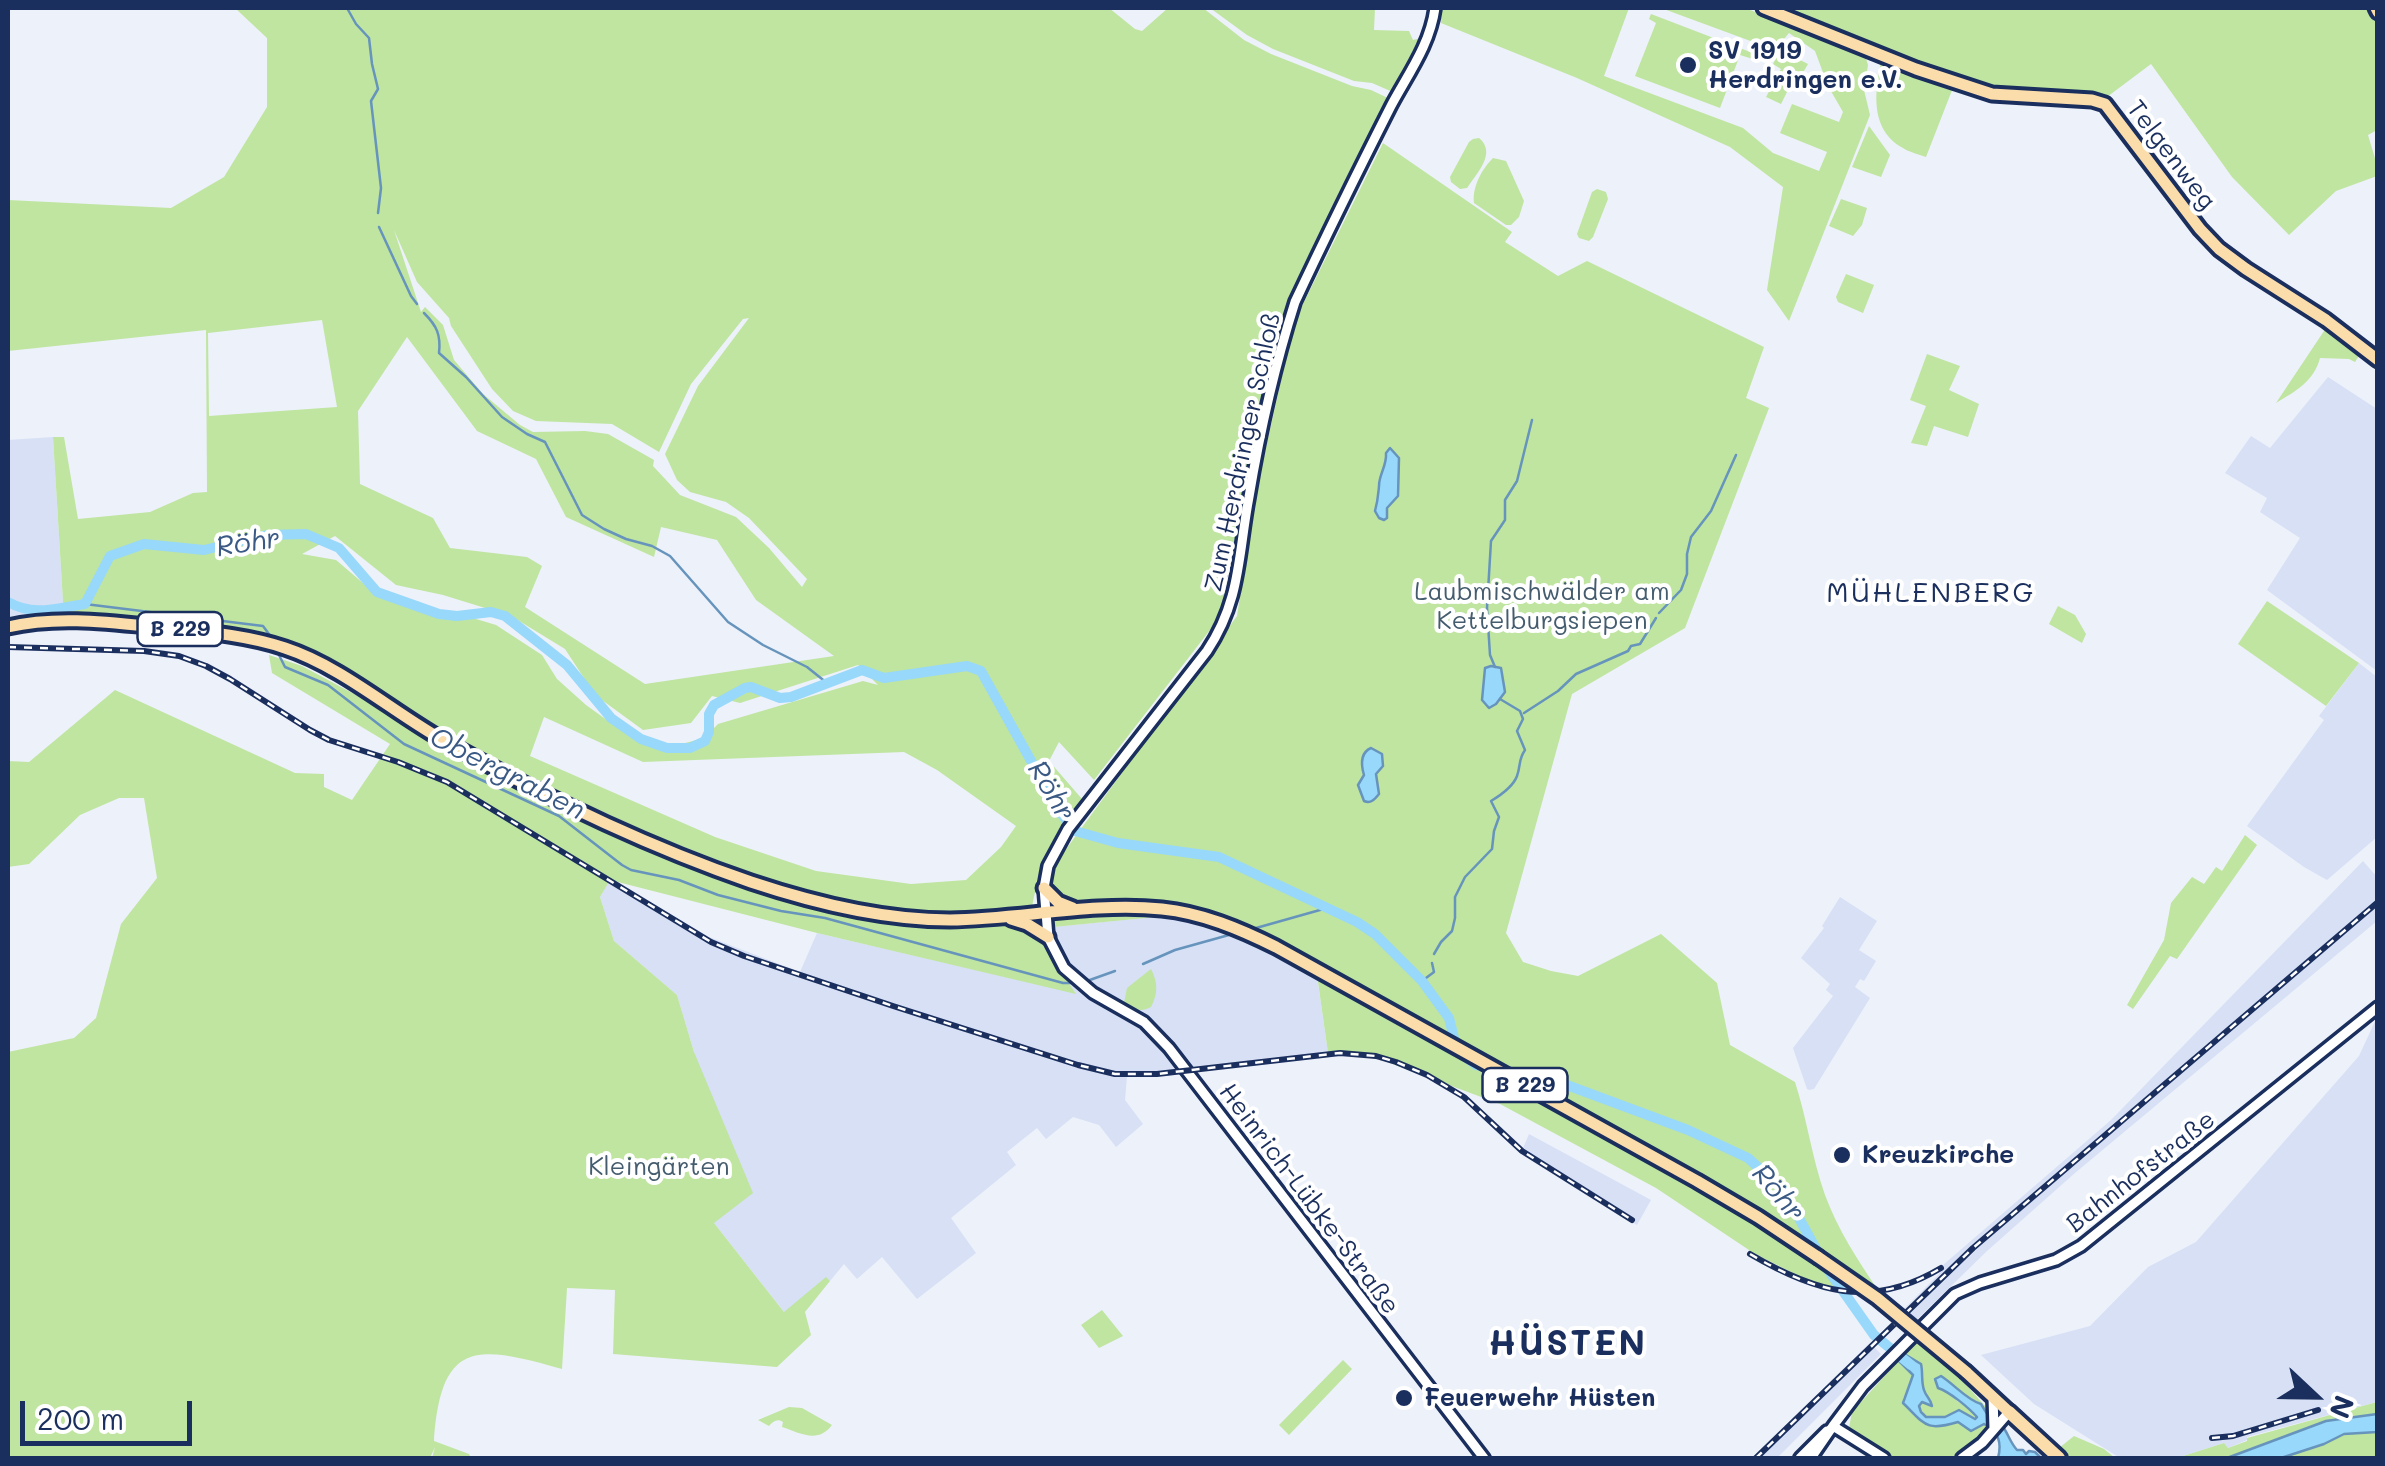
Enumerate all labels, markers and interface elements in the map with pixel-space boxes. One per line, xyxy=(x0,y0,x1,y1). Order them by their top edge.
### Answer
place label: SV 1919 Herdringen e.V. xyxy=(1708,36,1903,95)
marker: SV 1919 Herdringen e.V. xyxy=(1677,54,1699,76)
street label: Telgenweg xyxy=(2120,95,2222,215)
street label: Zum Herdringer Schloß xyxy=(1199,310,1287,594)
water label: Röhr xyxy=(214,521,282,565)
district label: MÜHLENBERG xyxy=(1826,576,2036,610)
park label: Laubmischwälder am Kettelburgsiepen xyxy=(1414,577,1670,636)
road number: B 229 xyxy=(138,612,222,646)
water label: Obergraben xyxy=(424,720,590,828)
water label: Röhr xyxy=(1020,755,1082,827)
road number: B 229 xyxy=(1482,1068,1568,1102)
street label: Heinrich-Lübke-Straße xyxy=(1212,1078,1406,1320)
street label: Bahnhofstraße xyxy=(2061,1105,2221,1239)
place label: Kreuzkirche xyxy=(1862,1140,2014,1170)
marker: Kreuzkirche xyxy=(1831,1144,1853,1166)
park label: Kleingärten xyxy=(588,1152,730,1182)
water label: Röhr xyxy=(1744,1158,1812,1228)
district label: HÜSTEN xyxy=(1488,1323,1648,1365)
north arrow xyxy=(2265,1346,2365,1446)
scale bar xyxy=(25,1381,198,1443)
place label: Feuerwehr Hüsten xyxy=(1424,1383,1655,1413)
marker: Feuerwehr Hüsten xyxy=(1393,1387,1415,1409)
text: N xyxy=(2322,1391,2363,1424)
text: 200 m xyxy=(37,1398,124,1438)

